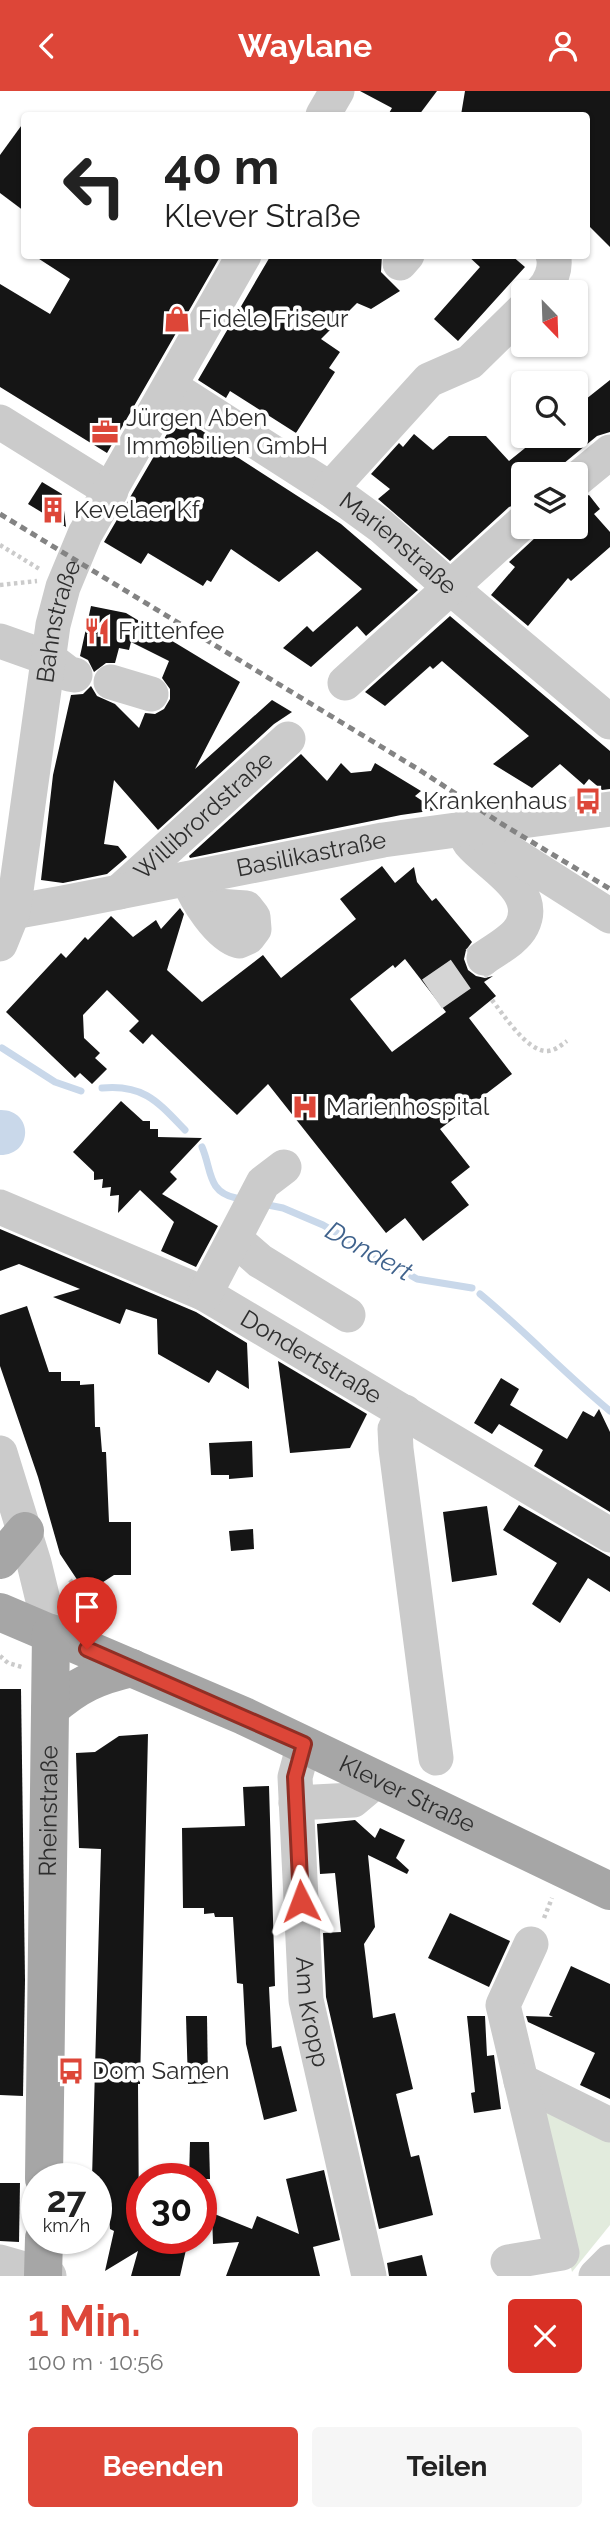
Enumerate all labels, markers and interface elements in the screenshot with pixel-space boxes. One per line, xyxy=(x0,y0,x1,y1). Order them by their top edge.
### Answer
icon: back xyxy=(28,27,66,65)
text: Waylane xyxy=(238,27,372,64)
icon: person xyxy=(544,27,582,65)
text: 40 m xyxy=(164,138,279,195)
icon: left xyxy=(49,140,140,231)
text: Klever Straße xyxy=(164,197,360,234)
north arrow xyxy=(511,280,588,357)
map controls xyxy=(511,280,588,539)
shop icon: Fidèle Friseur xyxy=(162,304,192,334)
place label: Fidèle Friseur xyxy=(198,304,349,333)
button: search xyxy=(511,371,588,448)
place label: Jürgen Aben Immobilien GmbH xyxy=(126,403,328,460)
office icon: Jürgen Aben Immobilien GmbH xyxy=(90,417,120,447)
button: layers xyxy=(511,462,588,539)
street label: Marienstraße xyxy=(334,486,463,600)
building icon: Kevelaer Kf xyxy=(38,495,68,525)
place label: Kevelaer Kf xyxy=(74,495,201,524)
street label: Bahnstraße xyxy=(30,555,87,684)
restaurant icon: Frittenfee xyxy=(82,616,112,646)
place label: Frittenfee xyxy=(118,616,224,645)
street label: Willibrordstraße xyxy=(128,745,279,885)
place label: Krankenhaus xyxy=(423,786,567,815)
bus stop icon: Krankenhaus xyxy=(573,786,603,816)
street label: Basilikastraße xyxy=(234,825,388,883)
hospital icon: Marienhospital xyxy=(290,1092,320,1122)
place label: Marienhospital xyxy=(326,1092,490,1121)
water label: Dondert xyxy=(321,1215,418,1287)
street label: Dondertstraße xyxy=(235,1303,387,1410)
pin xyxy=(57,1577,117,1649)
icon: arrive xyxy=(68,1588,106,1626)
street label: Rheinstraße xyxy=(33,1745,64,1877)
street label: Klever Straße xyxy=(335,1749,480,1838)
position arrow xyxy=(264,1864,338,1938)
street label: Am Kropp xyxy=(290,1956,336,2070)
bus stop icon: Dom Samen xyxy=(56,2056,86,2086)
place label: Dom Samen xyxy=(92,2056,229,2085)
speed limit sign: 30 xyxy=(126,2163,217,2254)
text: 27 xyxy=(47,2179,86,2220)
text: km/h xyxy=(43,2215,90,2236)
text: 1 Min. xyxy=(28,2297,141,2346)
button: close xyxy=(508,2299,582,2373)
text: 100 m · 10:56 xyxy=(28,2348,164,2375)
button: Beenden xyxy=(28,2427,298,2507)
button: Teilen xyxy=(312,2427,582,2507)

